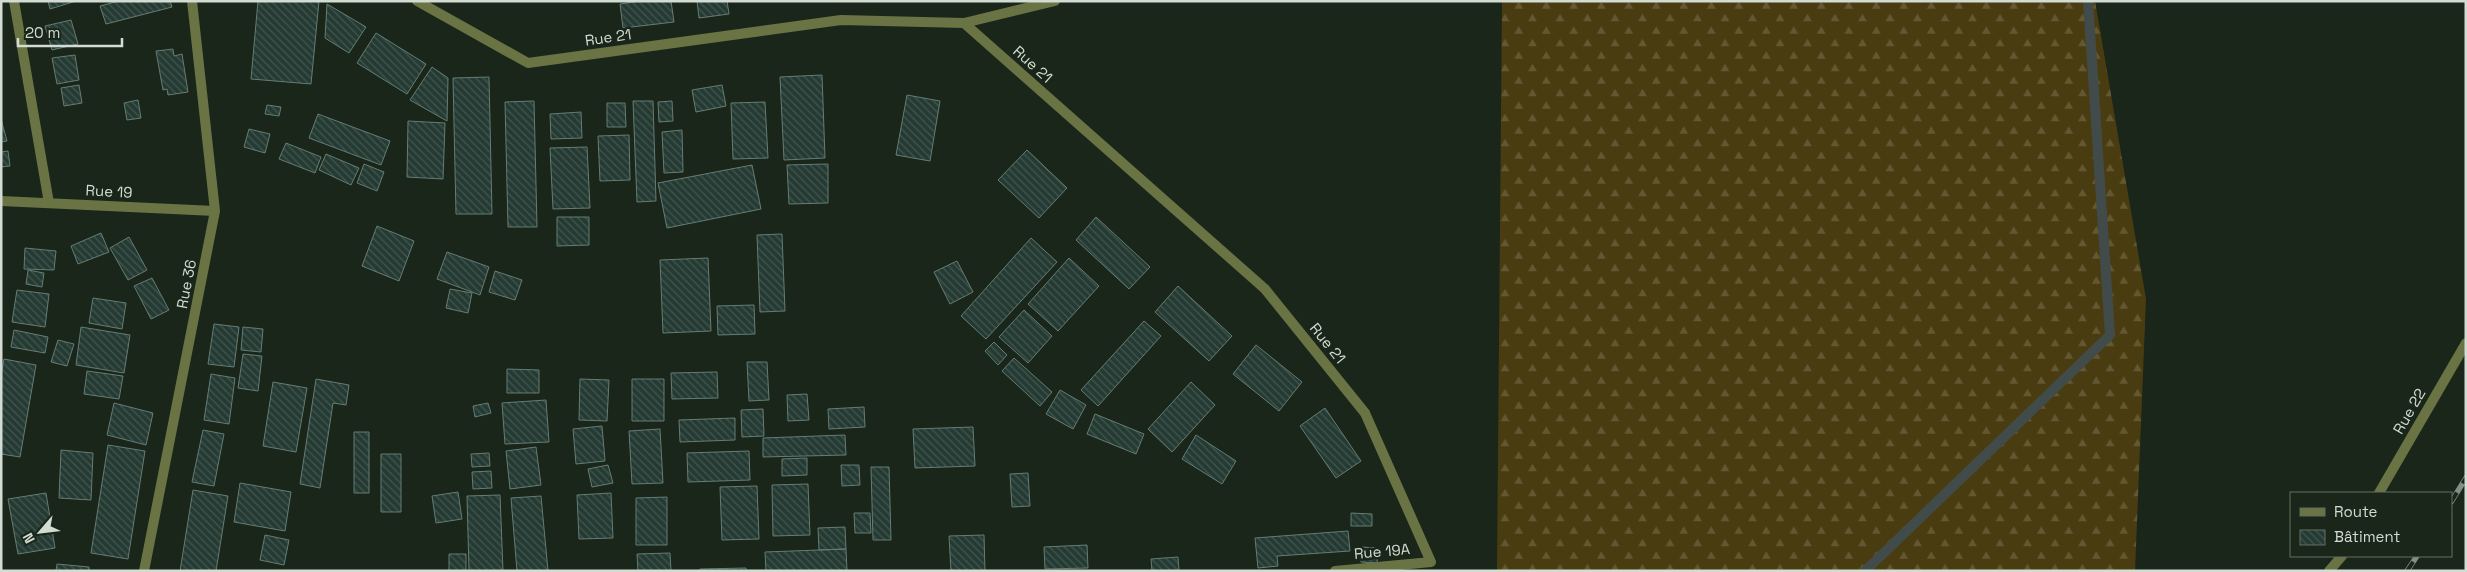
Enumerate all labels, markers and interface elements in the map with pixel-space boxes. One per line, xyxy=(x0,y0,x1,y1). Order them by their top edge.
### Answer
scale bar xyxy=(18,15,121,47)
text: 20 m xyxy=(25,23,60,42)
street label: Rue 21 xyxy=(584,24,632,50)
street label: Rue 21 xyxy=(1009,41,1057,87)
street label: Rue 19 xyxy=(85,180,133,202)
street label: Rue 36 xyxy=(172,258,200,310)
street label: Rue 21 xyxy=(1306,319,1350,367)
street label: Rue 22 xyxy=(2388,385,2430,437)
legend xyxy=(2290,492,2452,557)
text: Route xyxy=(2334,502,2378,521)
north arrow xyxy=(15,507,65,557)
text: Bâtiment xyxy=(2334,527,2400,546)
text: N xyxy=(18,530,39,546)
street label: Rue 19A xyxy=(1353,539,1411,563)

